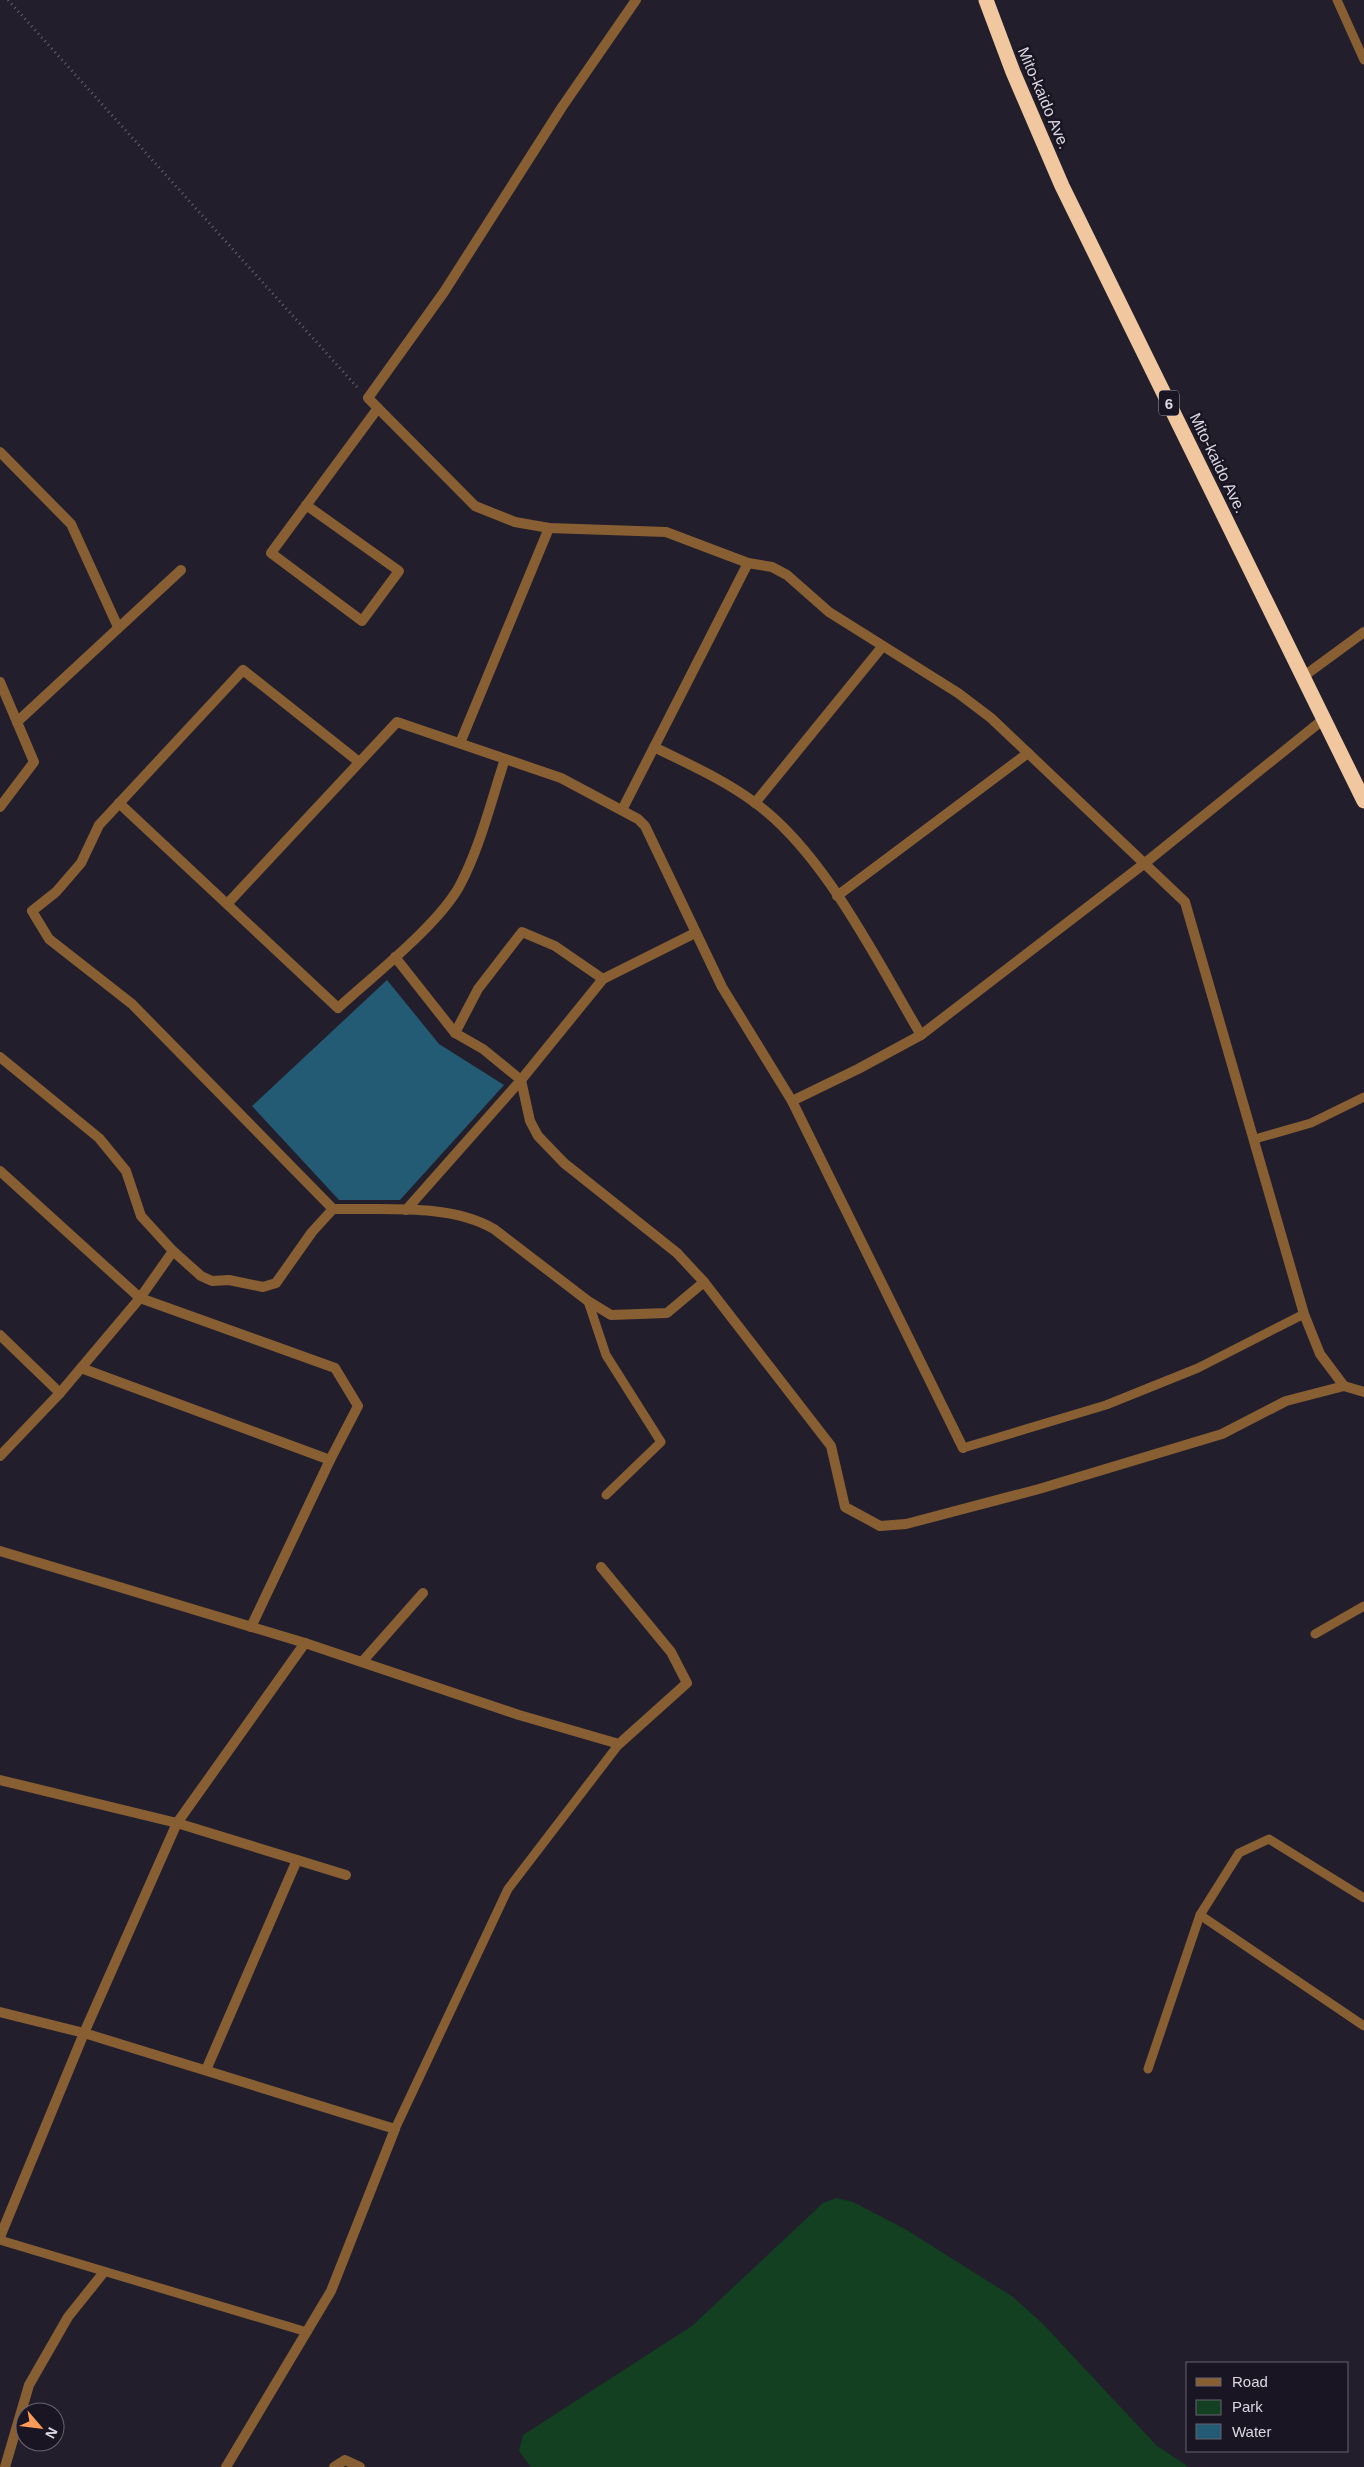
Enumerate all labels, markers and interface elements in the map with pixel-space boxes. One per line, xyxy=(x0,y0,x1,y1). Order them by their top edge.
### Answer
street label: Mito-kaido Ave. xyxy=(1015,44,1073,152)
road number: 6 xyxy=(1159,390,1179,416)
street label: Mito-kaido Ave. xyxy=(1186,410,1250,516)
legend xyxy=(1186,2362,1349,2452)
text: Road xyxy=(1232,2373,1268,2390)
text: Park xyxy=(1232,2398,1263,2415)
north arrow xyxy=(15,2402,65,2452)
text: Water xyxy=(1232,2423,1271,2440)
text: N xyxy=(42,2425,61,2441)

